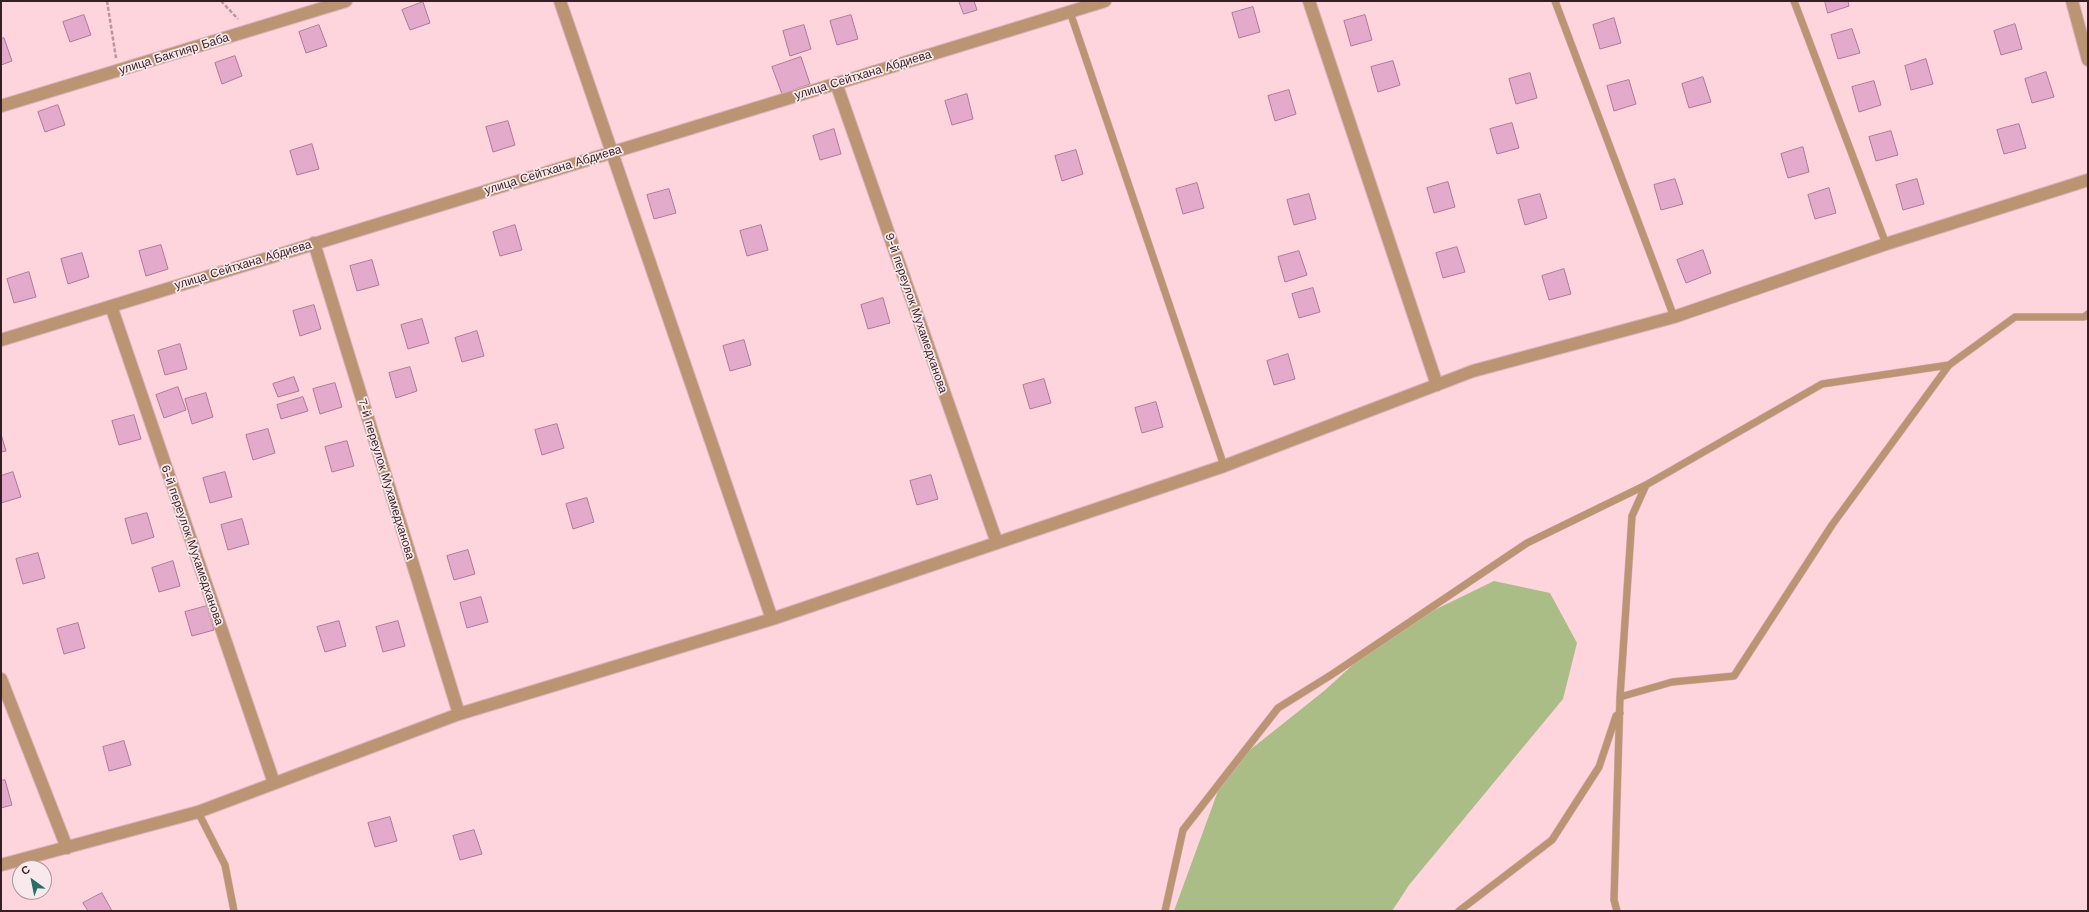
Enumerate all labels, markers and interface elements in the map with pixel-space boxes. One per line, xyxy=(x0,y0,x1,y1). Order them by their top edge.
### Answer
street label: улица Бактияр Баба xyxy=(117,30,231,78)
street label: улица Сейтхана Абдиева xyxy=(793,47,933,103)
street label: улица Сейтхана Абдиева xyxy=(483,142,623,198)
street label: 9-й переулок Мухамедханова xyxy=(882,231,950,395)
street label: улица Сейтхана Абдиева xyxy=(173,237,313,293)
street label: 7-й переулок Мухамедханова xyxy=(355,397,417,561)
street label: 6-й переулок Мухамедханова xyxy=(158,463,226,627)
north arrow xyxy=(12,860,52,900)
text: С xyxy=(19,863,33,878)

